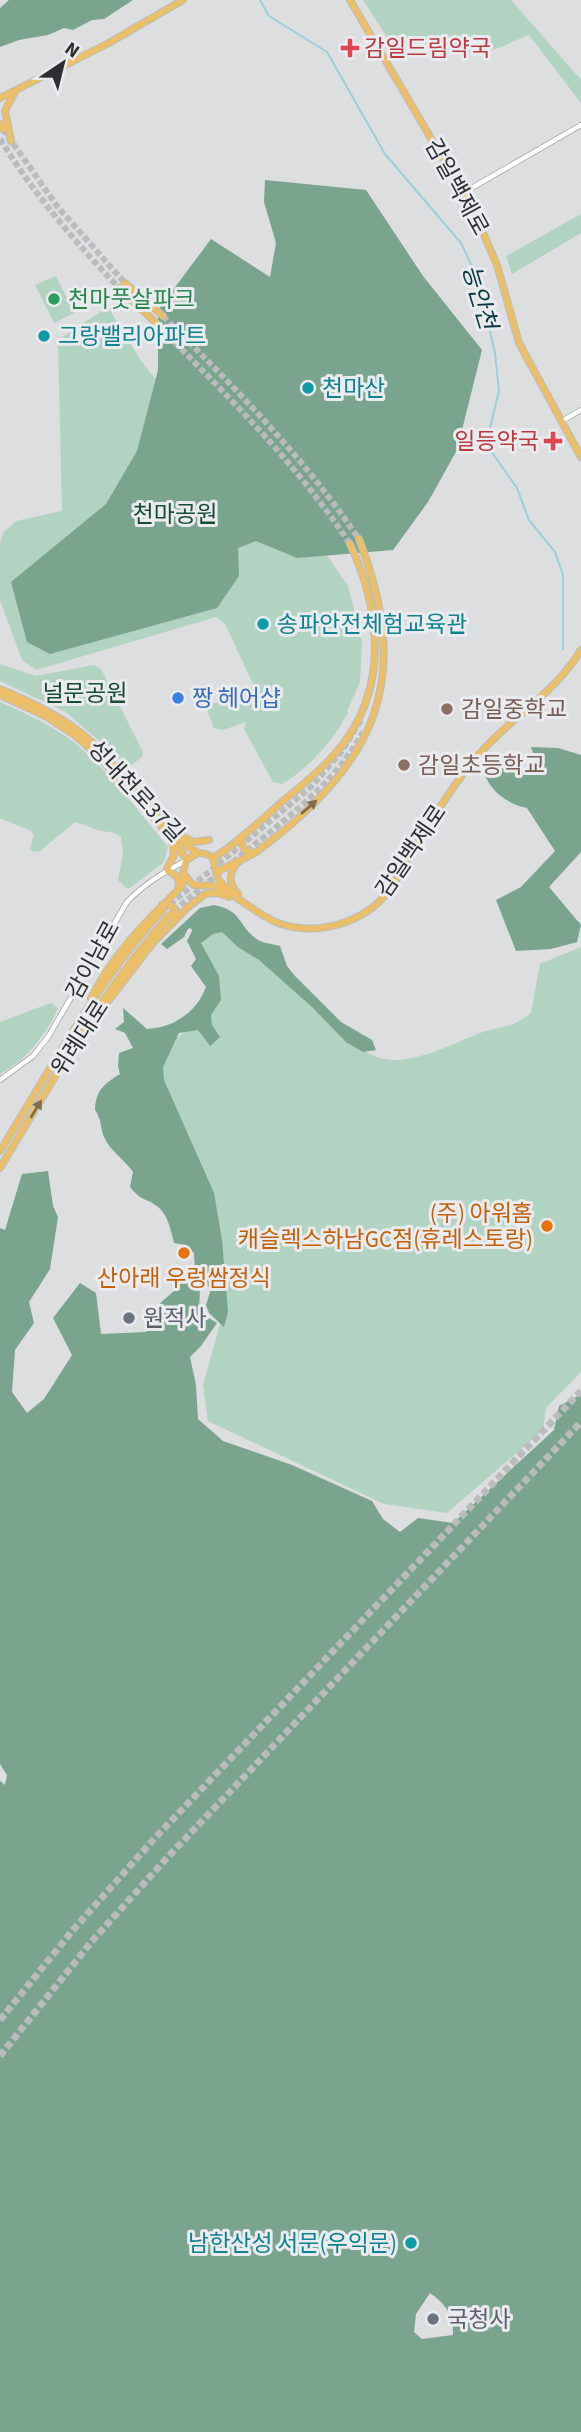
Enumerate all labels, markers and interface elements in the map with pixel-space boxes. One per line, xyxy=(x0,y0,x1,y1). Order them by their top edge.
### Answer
north arrow xyxy=(28,28,98,98)
place label: 감일드림약국 xyxy=(364,32,491,65)
text: N xyxy=(59,36,85,65)
marker: 감일드림약국 xyxy=(342,40,358,56)
street label: 감일백제로 xyxy=(417,133,497,241)
water label: 능안천 xyxy=(453,260,506,337)
place label: 천마풋살파크 xyxy=(68,283,195,316)
marker: 천마풋살파크 xyxy=(46,291,62,307)
place label: 그랑밸리아파트 xyxy=(58,320,206,353)
marker: 그랑밸리아파트 xyxy=(36,328,52,344)
place label: 천마산 xyxy=(322,372,385,405)
marker: 천마산 xyxy=(300,380,316,396)
place label: 일등약국 xyxy=(454,425,539,458)
marker: 일등약국 xyxy=(545,433,561,449)
park label: 천마공원 xyxy=(133,498,217,531)
place label: 송파안전체험교육관 xyxy=(277,608,467,641)
marker: 송파안전체험교육관 xyxy=(255,616,271,632)
park label: 널문공원 xyxy=(43,677,127,710)
place label: 짱 헤어샵 xyxy=(192,682,281,715)
marker: 짱 헤어샵 xyxy=(170,690,186,706)
place label: 감일중학교 xyxy=(461,693,567,726)
marker: 감일중학교 xyxy=(439,701,455,717)
street label: 성내천로37길 xyxy=(80,733,192,849)
place label: 감일초등학교 xyxy=(418,749,545,782)
marker: 감일초등학교 xyxy=(396,757,412,773)
street label: 감일백제로 xyxy=(368,798,454,904)
one-way arrow xyxy=(300,799,318,815)
street label: 감이남로 xyxy=(58,915,128,1005)
street label: 위례대로 xyxy=(43,994,117,1082)
one-way arrow xyxy=(29,1100,42,1119)
place label: (주) 아워홈 캐슬렉스하남GC점(휴레스토랑) xyxy=(238,1197,533,1256)
marker: (주) 아워홈 캐슬렉스하남GC점(휴레스토랑) xyxy=(539,1218,555,1234)
marker: 산아래 우렁쌈정식 xyxy=(176,1245,192,1261)
place label: 산아래 우렁쌈정식 xyxy=(97,1262,271,1295)
place label: 원적사 xyxy=(143,1302,206,1335)
marker: 원적사 xyxy=(121,1310,137,1326)
place label: 남한산성 서문(우익문) xyxy=(188,2227,397,2260)
marker: 남한산성 서문(우익문) xyxy=(403,2235,419,2251)
place label: 국청사 xyxy=(447,2303,510,2336)
marker: 국청사 xyxy=(425,2311,441,2327)

